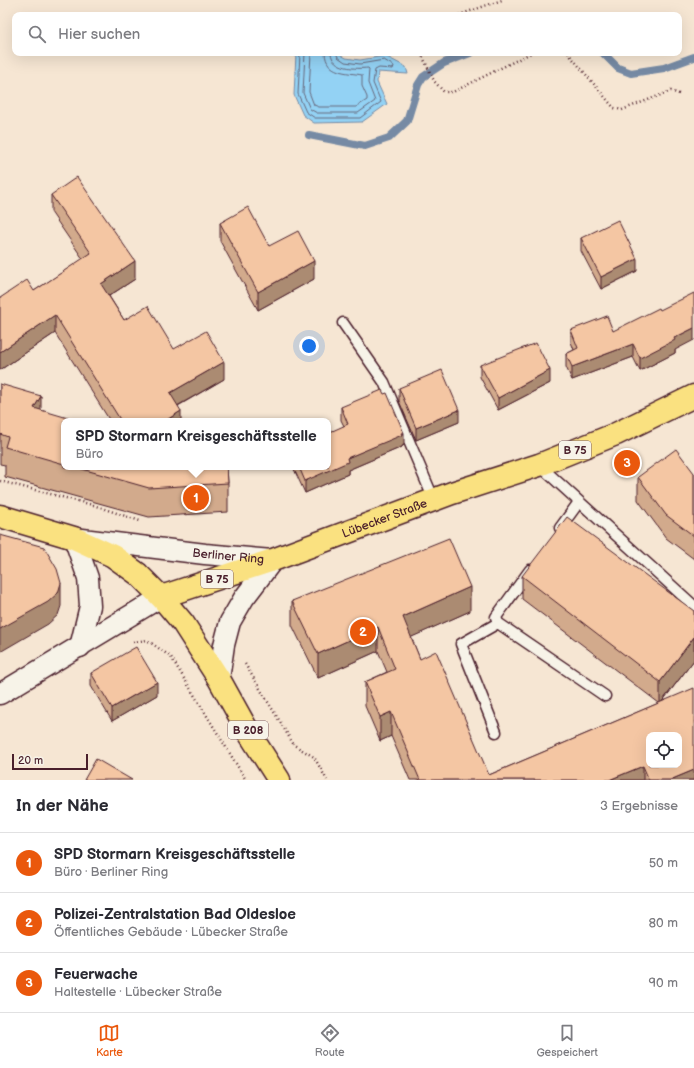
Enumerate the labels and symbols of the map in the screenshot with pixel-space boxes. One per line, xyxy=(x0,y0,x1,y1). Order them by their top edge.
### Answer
your location xyxy=(299,336,319,356)
road number: B 75 xyxy=(559,441,591,459)
pin: 3 xyxy=(614,448,640,478)
pin: 1 xyxy=(183,483,209,513)
street label: Lübecker Straße xyxy=(340,496,429,541)
street label: Berliner Ring xyxy=(192,545,265,567)
road number: B 75 xyxy=(201,570,233,588)
pin: 2 xyxy=(350,617,376,647)
road number: B 208 xyxy=(228,721,268,739)
scale bar xyxy=(12,752,88,771)

